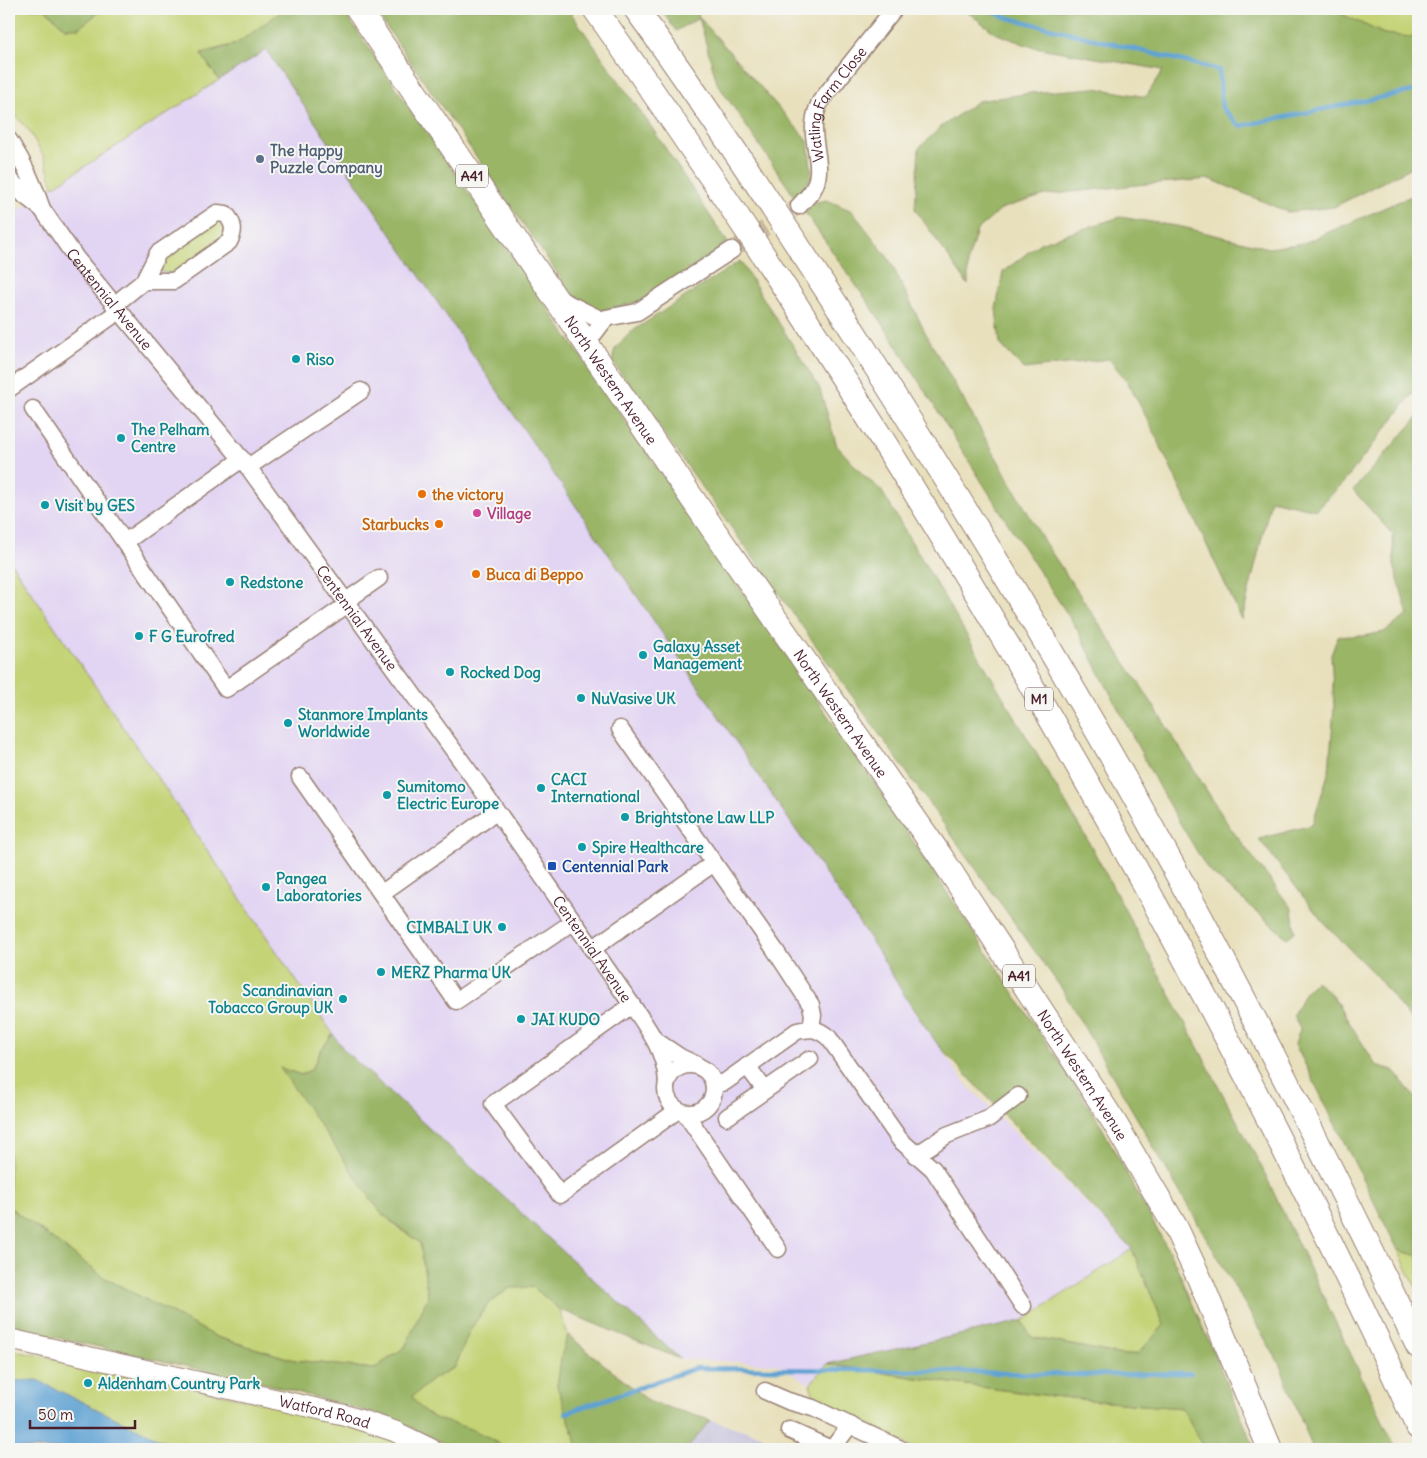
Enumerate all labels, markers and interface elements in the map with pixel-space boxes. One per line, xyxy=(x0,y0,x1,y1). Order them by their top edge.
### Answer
street label: Watling Farm Close xyxy=(804,42,870,163)
place label: The Happy Puzzle Company xyxy=(270,141,383,178)
marker: The Happy Puzzle Company xyxy=(254,153,266,165)
road number: A41 xyxy=(456,165,488,188)
street label: Centennial Avenue xyxy=(62,244,157,353)
street label: North Western Avenue xyxy=(560,312,662,448)
place label: Riso xyxy=(306,350,335,369)
marker: Riso xyxy=(290,353,302,365)
place label: The Pelham Centre xyxy=(131,420,209,456)
marker: The Pelham Centre xyxy=(115,432,127,444)
place label: the victory xyxy=(432,485,504,505)
marker: the victory xyxy=(416,488,428,500)
place label: Visit by GES xyxy=(55,496,135,516)
marker: Visit by GES xyxy=(39,499,51,511)
place label: Village xyxy=(487,504,531,524)
marker: Village xyxy=(471,507,483,519)
place label: Starbucks xyxy=(362,515,429,534)
marker: Starbucks xyxy=(433,518,445,530)
street label: Centennial Avenue xyxy=(313,561,402,674)
place label: Buca di Beppo xyxy=(486,565,584,585)
marker: Buca di Beppo xyxy=(470,568,482,580)
place label: Redstone xyxy=(240,573,303,592)
marker: Redstone xyxy=(224,576,236,588)
place label: F G Eurofred xyxy=(149,627,235,646)
marker: F G Eurofred xyxy=(133,630,145,642)
place label: Galaxy Asset Management xyxy=(653,637,743,674)
street label: North Western Avenue xyxy=(790,646,892,781)
marker: Galaxy Asset Management xyxy=(637,649,649,661)
place label: Rocked Dog xyxy=(460,663,541,683)
marker: Rocked Dog xyxy=(444,666,456,678)
road number: M1 xyxy=(1025,688,1053,711)
place label: NuVasive UK xyxy=(591,689,676,708)
marker: NuVasive UK xyxy=(575,692,587,704)
place label: Stanmore Implants Worldwide xyxy=(298,705,428,741)
marker: Stanmore Implants Worldwide xyxy=(282,717,294,729)
place label: CACI International xyxy=(551,770,640,806)
place label: Sumitomo Electric Europe xyxy=(397,777,499,814)
marker: CACI International xyxy=(535,782,547,794)
marker: Sumitomo Electric Europe xyxy=(381,789,393,801)
place label: Brightstone Law LLP xyxy=(635,808,774,828)
marker: Brightstone Law LLP xyxy=(619,811,631,823)
place label: Spire Healthcare xyxy=(592,838,704,858)
marker: Spire Healthcare xyxy=(576,841,588,853)
place label: Centennial Park xyxy=(562,857,669,876)
marker: Centennial Park xyxy=(546,860,558,872)
place label: Pangea Laboratories xyxy=(276,869,362,905)
marker: Pangea Laboratories xyxy=(260,881,272,893)
street label: Centennial Avenue xyxy=(549,892,636,1006)
place label: CIMBALI UK xyxy=(406,918,493,937)
marker: CIMBALI UK xyxy=(496,921,508,933)
place label: MERZ Pharma UK xyxy=(391,963,512,982)
road number: A41 xyxy=(1003,964,1035,988)
marker: MERZ Pharma UK xyxy=(375,966,387,978)
place label: Scandinavian Tobacco Group UK xyxy=(208,981,334,1018)
marker: Scandinavian Tobacco Group UK xyxy=(337,993,349,1005)
street label: North Western Avenue xyxy=(1034,1006,1132,1144)
place label: JAI KUDO xyxy=(531,1010,601,1029)
marker: JAI KUDO xyxy=(515,1013,527,1025)
place label: Aldenham Country Park xyxy=(98,1374,261,1394)
marker: Aldenham Country Park xyxy=(82,1377,94,1389)
street label: Watford Road xyxy=(277,1391,373,1432)
scale bar xyxy=(30,1398,135,1430)
text: 50 m xyxy=(38,1405,73,1424)

